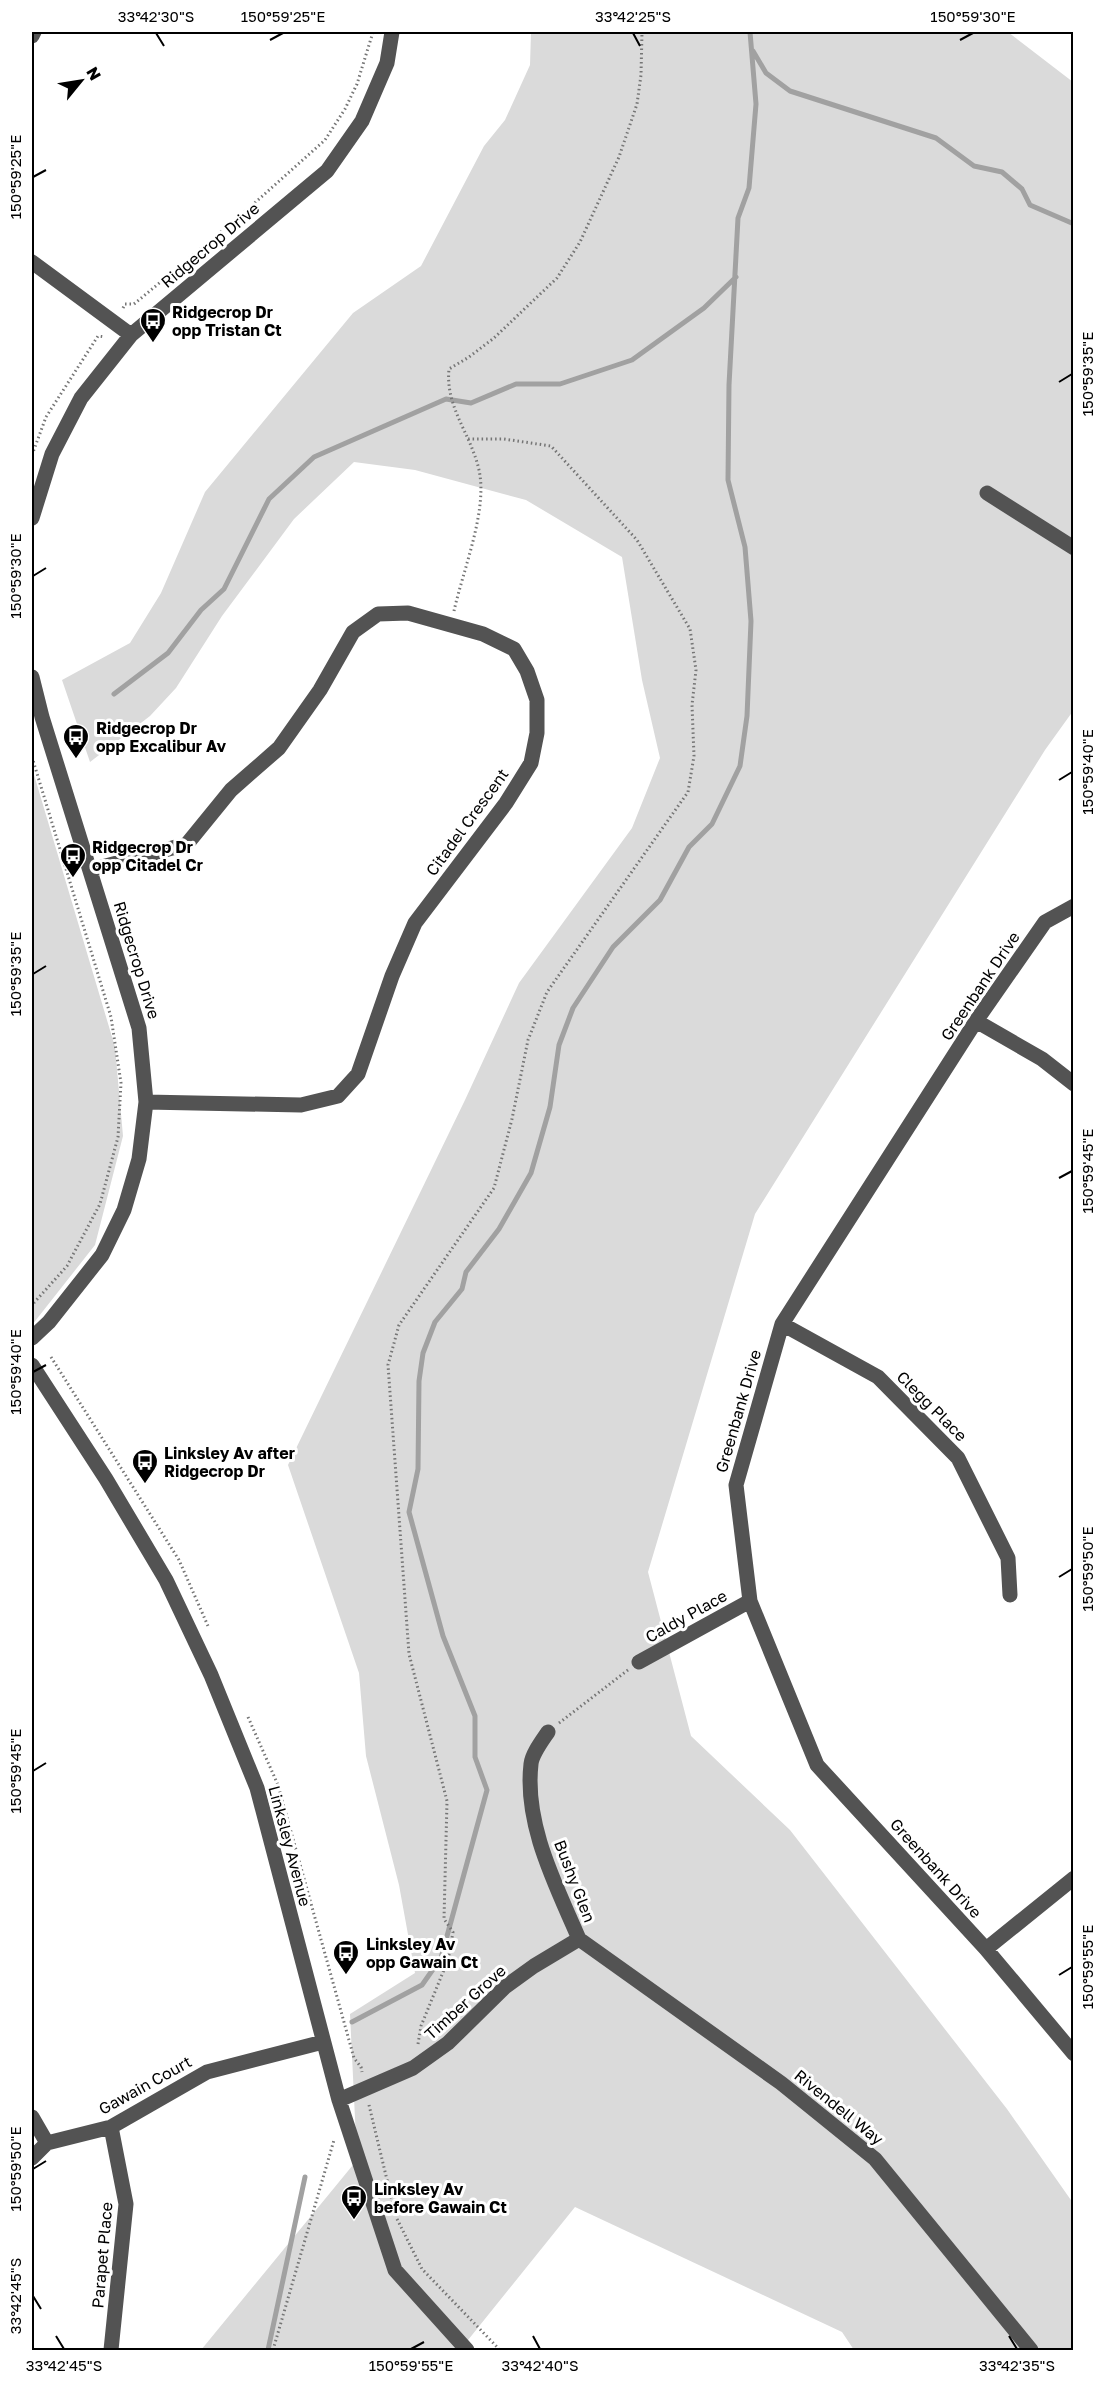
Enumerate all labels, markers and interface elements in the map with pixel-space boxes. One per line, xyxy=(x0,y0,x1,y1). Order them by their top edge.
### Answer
text: 33°42'30"S xyxy=(118,7,194,25)
text: 150°59'25"E xyxy=(241,7,325,25)
text: 33°42'25"S xyxy=(595,7,671,25)
text: 150°59'30"E xyxy=(930,7,1016,25)
north arrow xyxy=(51,51,111,111)
text: N xyxy=(82,63,106,84)
text: 150°59'25"E xyxy=(6,135,24,219)
street label: Ridgecrop Drive xyxy=(157,198,263,292)
place label: Ridgecrop Dr opp Tristan Ct xyxy=(172,302,282,340)
bus stop icon: Ridgecrop Dr opp Tristan Ct xyxy=(138,306,168,344)
text: 150°59'35"E xyxy=(1078,332,1096,416)
text: 150°59'30"E xyxy=(6,533,24,619)
place label: Ridgecrop Dr opp Excalibur Av xyxy=(96,718,227,756)
bus stop icon: Ridgecrop Dr opp Excalibur Av xyxy=(61,722,91,760)
text: 150°59'40"E xyxy=(1078,729,1096,815)
street label: Citadel Crescent xyxy=(421,764,513,880)
place label: Ridgecrop Dr opp Citadel Cr xyxy=(92,837,203,875)
bus stop icon: Ridgecrop Dr opp Citadel Cr xyxy=(58,841,88,879)
street label: Ridgecrop Drive xyxy=(110,899,164,1021)
street label: Greenbank Drive xyxy=(936,928,1024,1044)
text: 150°59'35"E xyxy=(6,932,24,1016)
text: 150°59'45"E xyxy=(1078,1128,1096,1214)
text: 150°59'40"E xyxy=(6,1329,24,1415)
street label: Greenbank Drive xyxy=(711,1347,765,1475)
street label: Clegg Place xyxy=(893,1367,971,1445)
place label: Linksley Av after Ridgecrop Dr xyxy=(164,1443,295,1481)
bus stop icon: Linksley Av after Ridgecrop Dr xyxy=(130,1447,160,1485)
text: 150°59'50"E xyxy=(1078,1526,1096,1612)
street label: Caldy Place xyxy=(642,1585,730,1647)
text: 150°59'45"E xyxy=(6,1728,24,1814)
street label: Linksley Avenue xyxy=(264,1783,316,1909)
street label: Greenbank Drive xyxy=(886,1814,986,1922)
street label: Bushy Glen xyxy=(550,1837,600,1925)
text: 150°59'55"E xyxy=(1078,1925,1096,2009)
place label: Linksley Av opp Gawain Ct xyxy=(366,1934,478,1972)
bus stop icon: Linksley Av opp Gawain Ct xyxy=(331,1938,361,1976)
street label: Timber Grove xyxy=(420,1960,510,2044)
street label: Gawain Court xyxy=(95,2051,195,2119)
street label: Rivendell Way xyxy=(790,2065,888,2149)
text: 150°59'50"E xyxy=(6,2126,24,2212)
place label: Linksley Av before Gawain Ct xyxy=(374,2179,507,2217)
bus stop icon: Linksley Av before Gawain Ct xyxy=(339,2183,369,2221)
street label: Parapet Place xyxy=(87,2201,117,2309)
text: 33°42'45"S xyxy=(6,2258,24,2334)
text: 33°42'45"S xyxy=(26,2356,102,2374)
text: 150°59'55"E xyxy=(369,2356,453,2374)
text: 33°42'40"S xyxy=(501,2356,579,2374)
text: 33°42'35"S xyxy=(979,2356,1055,2374)

